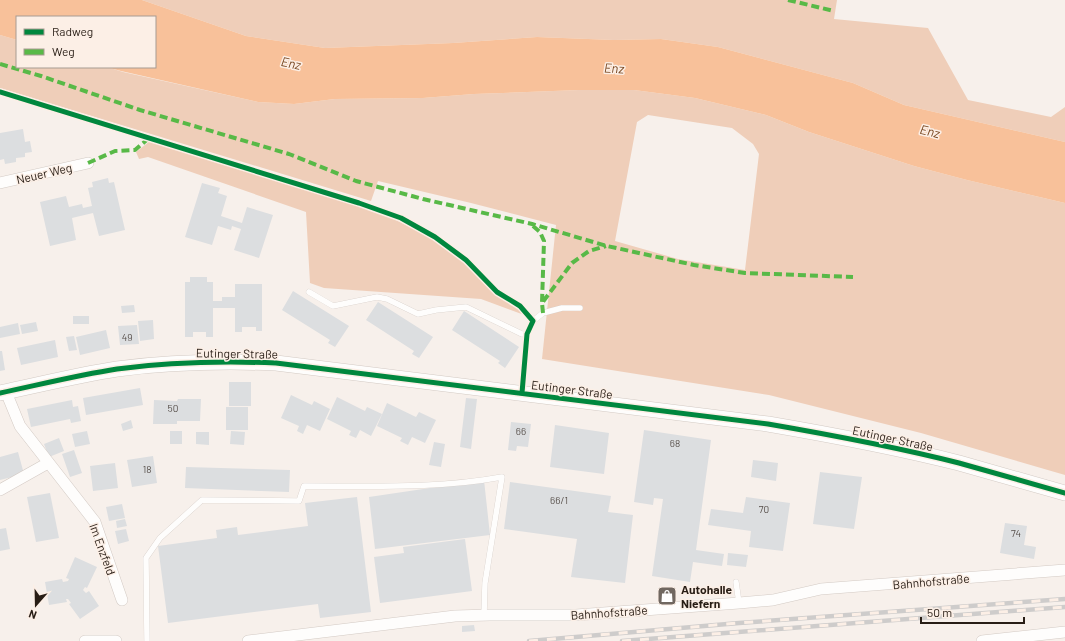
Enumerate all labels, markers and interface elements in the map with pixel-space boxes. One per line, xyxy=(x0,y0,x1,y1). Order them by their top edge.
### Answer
legend xyxy=(16,16,156,68)
text: Radweg xyxy=(52,24,93,38)
text: Weg xyxy=(52,44,75,58)
water label: Enz xyxy=(280,53,303,73)
water label: Enz xyxy=(604,59,625,77)
water label: Enz xyxy=(918,121,942,141)
street label: Neuer Weg xyxy=(15,160,73,186)
house number: 49 xyxy=(122,331,132,343)
street label: Eutinger Straße xyxy=(196,345,278,361)
street label: Eutinger Straße xyxy=(530,377,614,401)
house number: 50 xyxy=(168,402,178,414)
street label: Eutinger Straße xyxy=(851,423,935,453)
house number: 66 xyxy=(516,425,526,437)
house number: 68 xyxy=(670,437,680,449)
house number: 18 xyxy=(143,463,151,475)
house number: 66/1 xyxy=(550,494,568,506)
house number: 70 xyxy=(759,503,769,515)
street label: Im Enzfeld xyxy=(87,521,119,577)
house number: 74 xyxy=(1011,527,1021,539)
street label: Bahnhofstraße xyxy=(892,571,970,591)
place label: Autohalle Niefern xyxy=(681,582,733,610)
north arrow xyxy=(16,585,56,625)
shop icon: Autohalle Niefern xyxy=(656,585,678,607)
scale bar xyxy=(921,599,1024,625)
street label: Bahnhofstraße xyxy=(570,602,648,622)
text: 50 m xyxy=(927,605,952,619)
text: N xyxy=(27,608,38,622)

